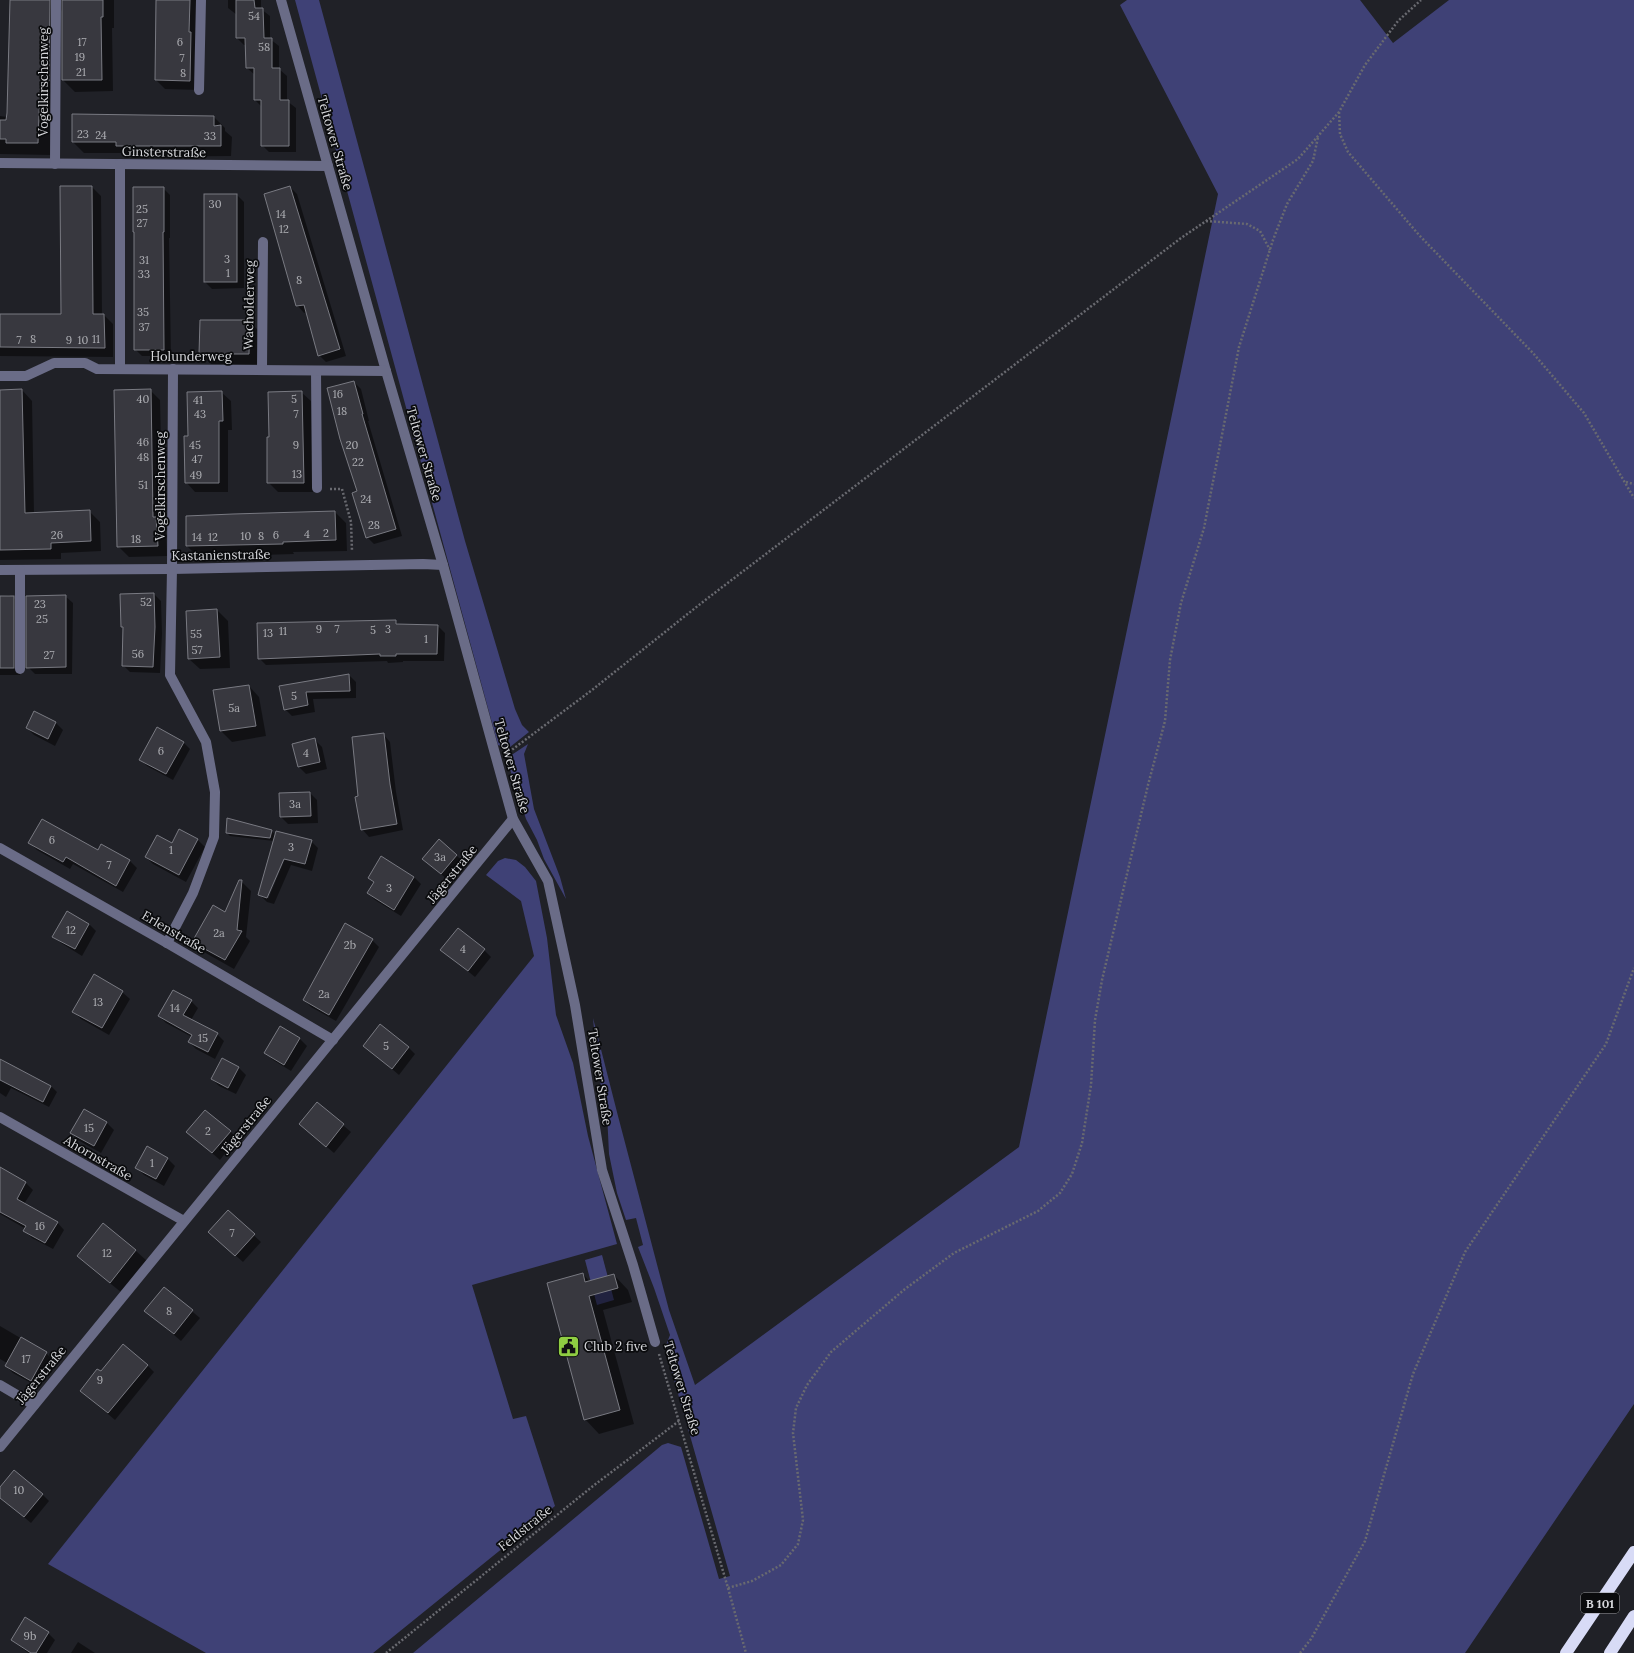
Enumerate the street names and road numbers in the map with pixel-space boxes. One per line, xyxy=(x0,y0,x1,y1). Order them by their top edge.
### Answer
street label: Vogelkirschenweg xyxy=(35,26,52,138)
street label: Teltower Straße xyxy=(313,94,357,192)
street label: Ginsterstraße xyxy=(122,143,206,161)
street label: Wacholderweg xyxy=(240,259,258,350)
street label: Holunderweg xyxy=(150,348,233,365)
street label: Teltower Straße xyxy=(402,405,446,503)
street label: Vogelkirschenweg xyxy=(152,430,169,542)
street label: Kastanienstraße xyxy=(171,546,271,564)
street label: Teltower Straße xyxy=(490,717,534,815)
street label: Jägerstraße xyxy=(423,841,481,907)
street label: Erlenstraße xyxy=(139,907,209,957)
street label: Teltower Straße xyxy=(584,1027,616,1127)
street label: Jägerstraße xyxy=(217,1092,275,1158)
street label: Ahornstraße xyxy=(60,1131,135,1184)
street label: Teltower Straße xyxy=(660,1339,704,1437)
street label: Jägerstraße xyxy=(12,1342,70,1408)
street label: Feldstraße xyxy=(495,1501,555,1555)
road number: B 101 xyxy=(1581,1593,1619,1613)

